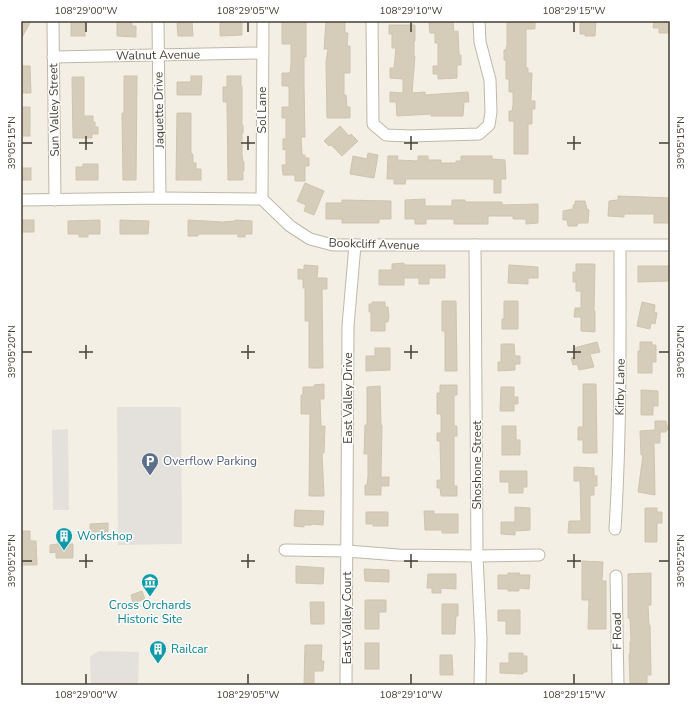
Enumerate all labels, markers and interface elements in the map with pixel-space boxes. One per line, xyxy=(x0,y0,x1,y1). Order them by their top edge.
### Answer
text: 108°29'00"W xyxy=(55,4,117,18)
text: 108°29'05"W xyxy=(217,4,279,18)
text: 108°29'10"W xyxy=(380,4,442,18)
text: 108°29'15"W xyxy=(543,4,605,18)
street label: Walnut Avenue xyxy=(116,46,200,64)
street label: Sun Valley Street xyxy=(45,62,63,157)
street label: Jaquette Drive xyxy=(150,72,168,149)
street label: Sol Lane xyxy=(254,87,270,133)
text: 39°05'15"N xyxy=(5,116,19,170)
text: 39°05'15"N xyxy=(674,116,688,170)
street label: Bookcliff Avenue xyxy=(328,234,420,254)
text: 39°05'20"N xyxy=(5,325,19,379)
text: 39°05'20"N xyxy=(674,325,688,379)
street label: East Valley Drive xyxy=(340,352,356,444)
street label: Kirby Lane xyxy=(612,358,628,416)
street label: Shoshone Street xyxy=(469,420,485,510)
parking icon: Overflow Parking xyxy=(140,451,160,476)
place label: Overflow Parking xyxy=(163,453,257,469)
building icon: Workshop xyxy=(54,526,74,551)
place label: Workshop xyxy=(77,528,133,544)
text: 39°05'25"N xyxy=(5,534,19,588)
text: 39°05'25"N xyxy=(674,534,688,588)
street label: East Valley Court xyxy=(339,571,355,664)
museum icon: Cross Orchards Historic Site xyxy=(140,572,160,597)
place label: Cross Orchards Historic Site xyxy=(109,597,192,627)
street label: F Road xyxy=(609,612,625,650)
building icon: Railcar xyxy=(148,639,168,664)
place label: Railcar xyxy=(171,641,209,657)
text: 108°29'00"W xyxy=(55,688,117,702)
text: 108°29'05"W xyxy=(217,688,279,702)
text: 108°29'10"W xyxy=(380,688,442,702)
text: 108°29'15"W xyxy=(543,688,605,702)

